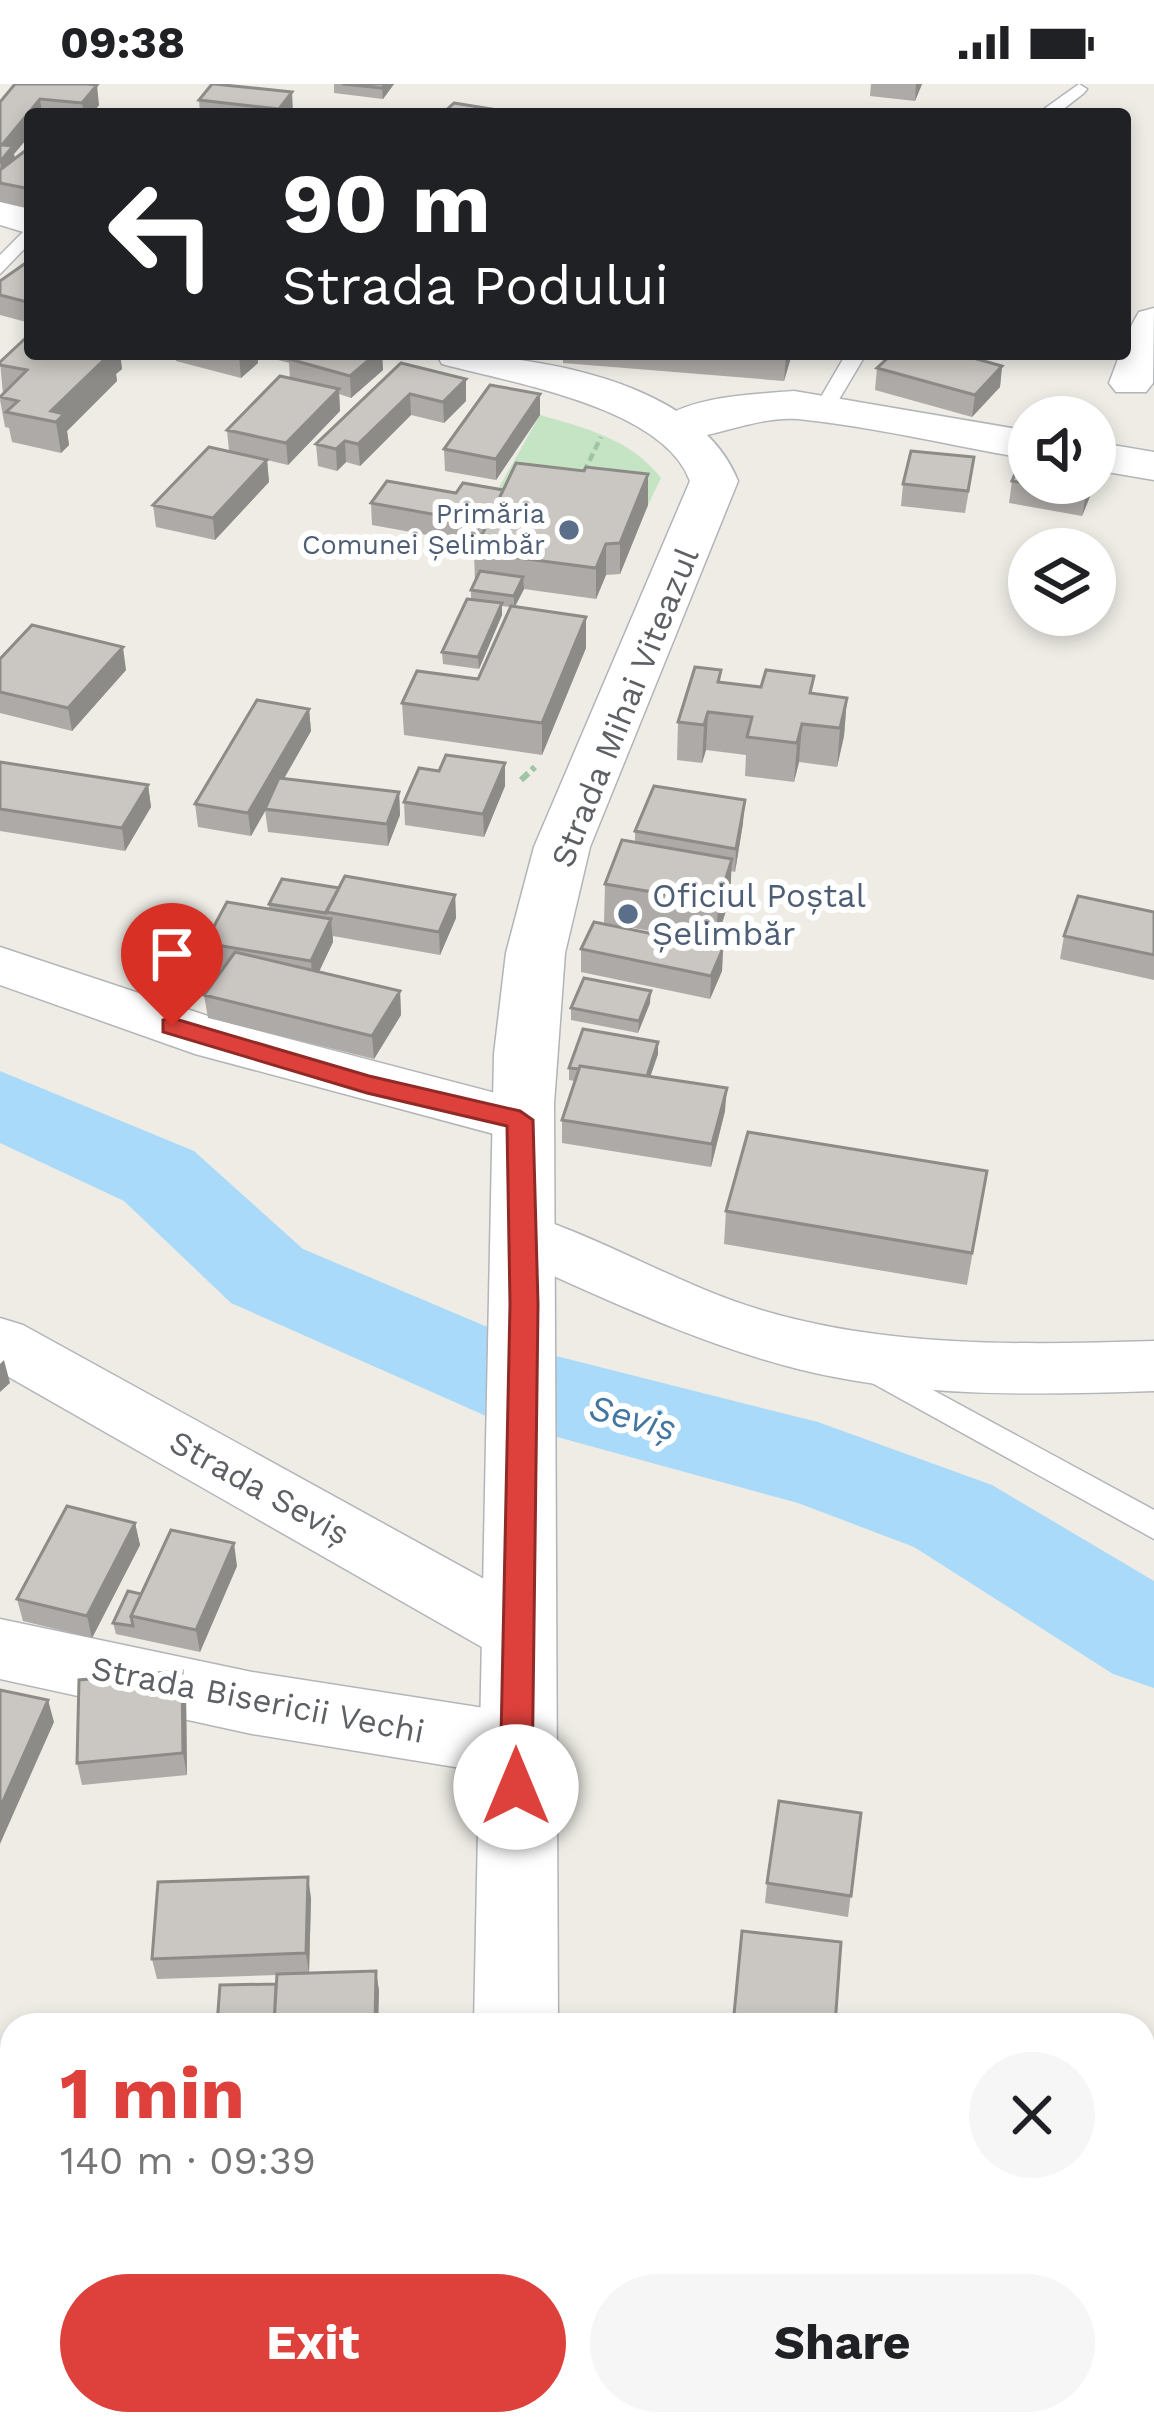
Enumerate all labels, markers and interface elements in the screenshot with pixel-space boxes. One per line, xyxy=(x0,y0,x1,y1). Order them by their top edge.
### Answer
text: 09:38 xyxy=(60,16,185,69)
text: 90 m xyxy=(282,154,491,252)
icon: left xyxy=(84,156,240,312)
text: Strada Podului xyxy=(282,254,669,317)
map controls xyxy=(1008,396,1116,636)
button: sound xyxy=(1008,396,1116,504)
place label: Primăria Comunei Șelimbăr xyxy=(302,498,545,561)
marker: Primăria Comunei Șelimbăr xyxy=(556,517,582,543)
button: layers xyxy=(1008,528,1116,636)
street label: Strada Mihai Viteazul xyxy=(542,542,706,873)
place label: Oficiul Poștal Șelimbăr xyxy=(652,876,866,953)
marker: Oficiul Poștal Șelimbăr xyxy=(615,901,641,927)
pin xyxy=(121,903,223,1026)
icon: arrive xyxy=(139,921,205,987)
water label: Seviș xyxy=(585,1386,681,1450)
street label: Strada Seviș xyxy=(163,1422,356,1553)
street label: Strada Bisericii Vechi xyxy=(88,1648,428,1751)
position arrow xyxy=(453,1724,579,1850)
text: 1 min xyxy=(60,2051,245,2135)
button: close xyxy=(969,2052,1095,2178)
text: 140 m · 09:39 xyxy=(60,2138,316,2183)
button: Exit xyxy=(60,2274,566,2412)
button: Share xyxy=(590,2274,1095,2412)

